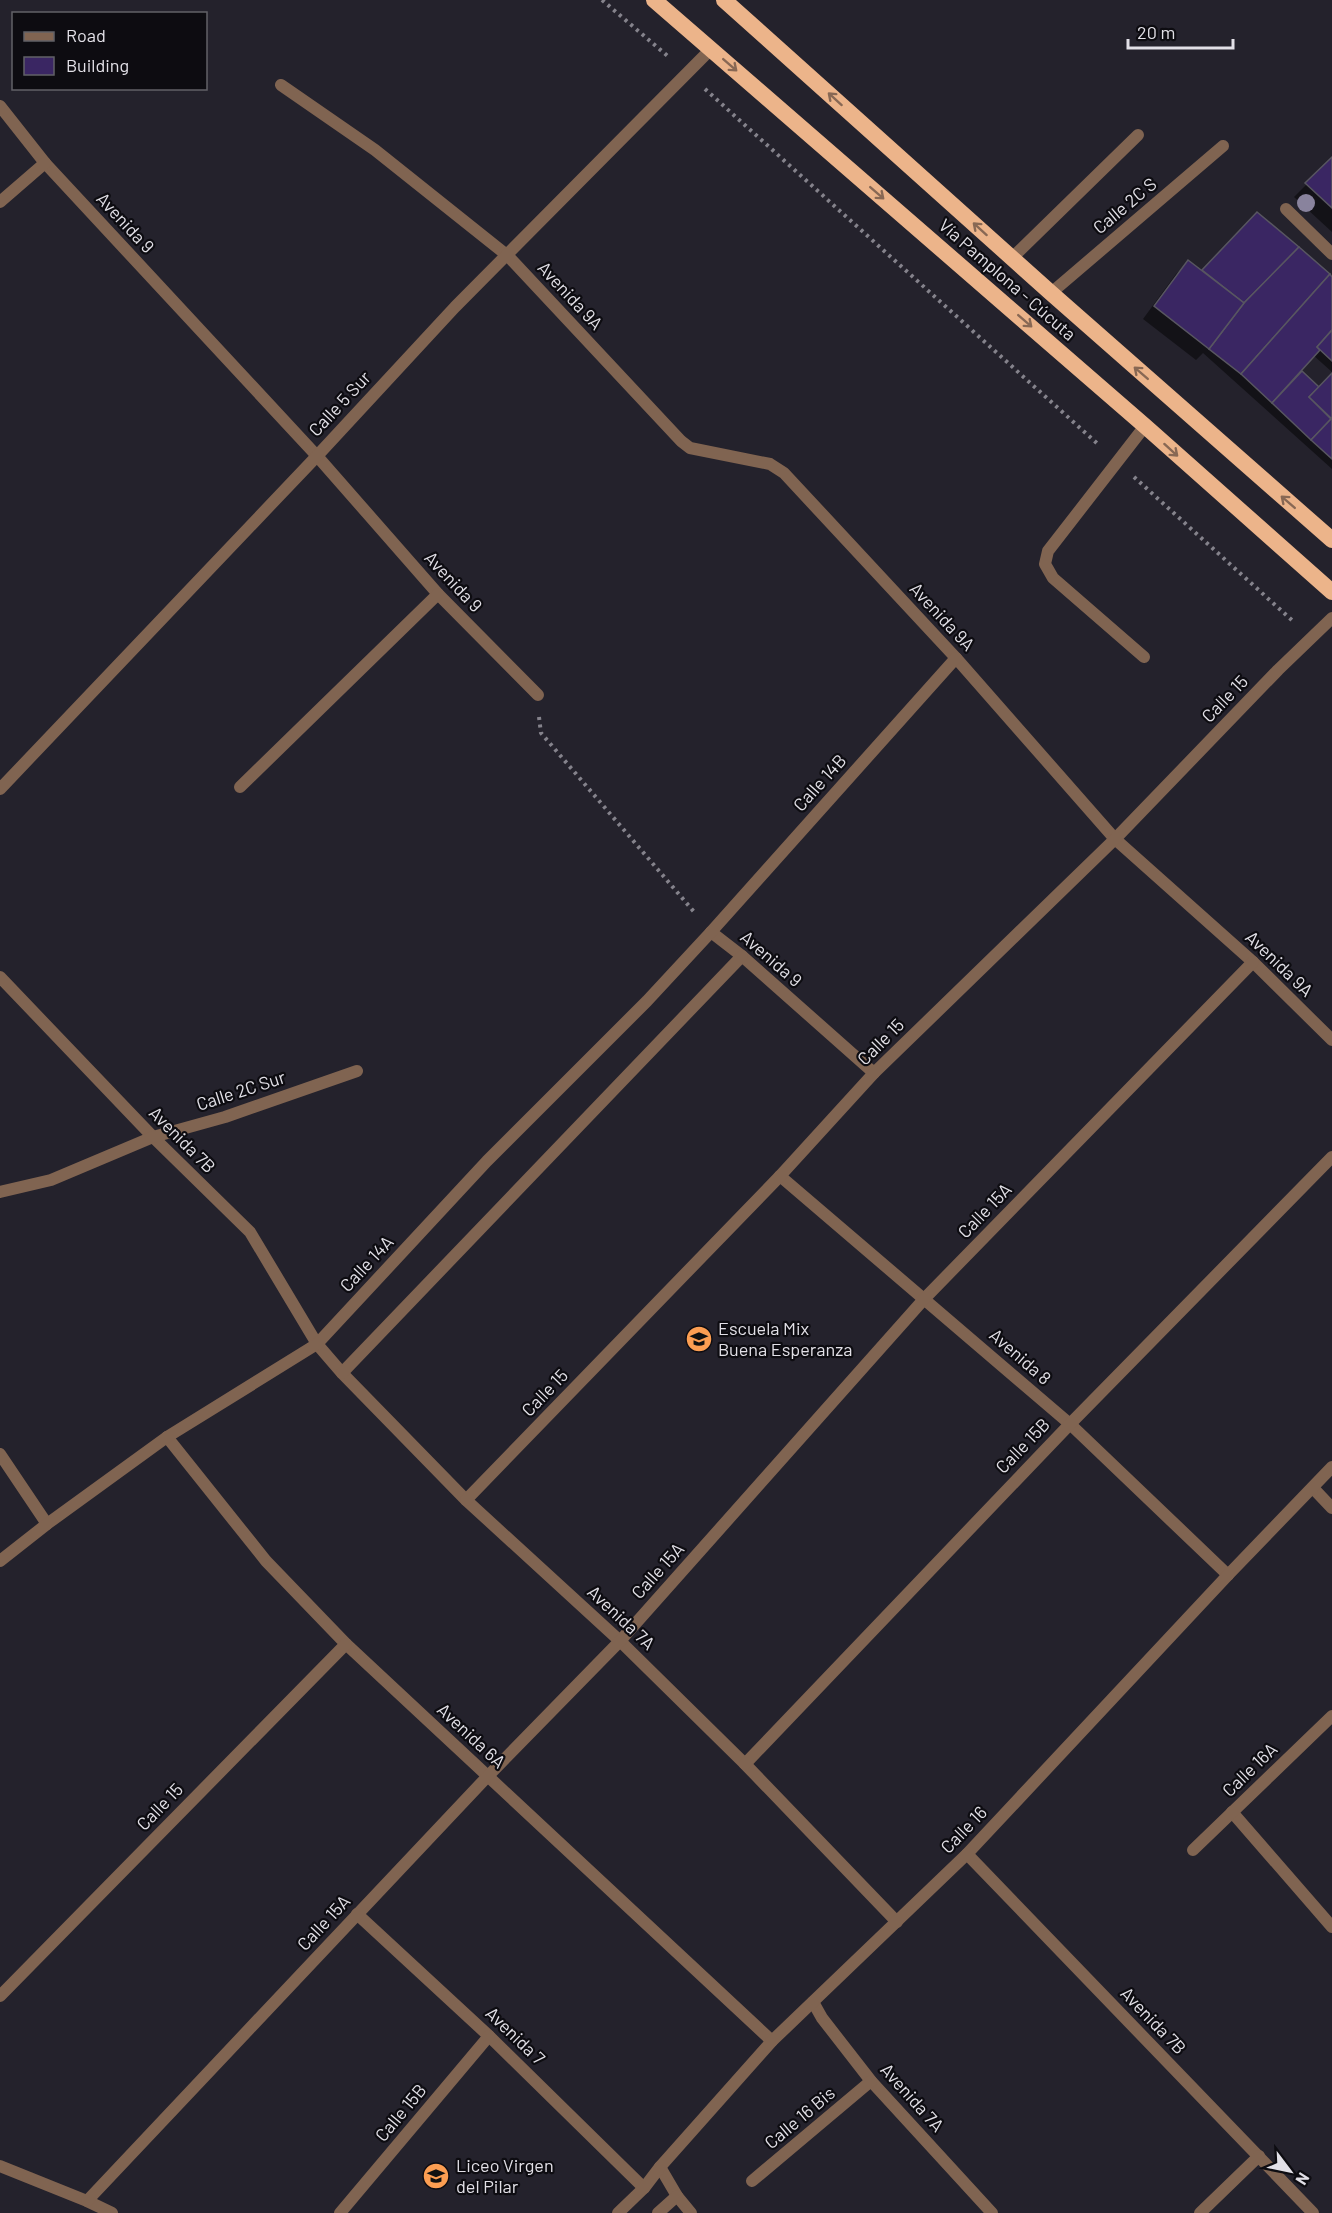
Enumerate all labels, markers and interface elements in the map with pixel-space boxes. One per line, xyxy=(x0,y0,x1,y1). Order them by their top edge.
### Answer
legend xyxy=(12,12,207,90)
scale bar xyxy=(1128,12,1233,50)
text: 20 m xyxy=(1137,21,1175,43)
text: Road xyxy=(66,24,106,46)
text: Building xyxy=(66,54,129,76)
one-way arrow xyxy=(722,59,738,72)
one-way arrow xyxy=(828,92,843,106)
street label: Calle 2C S xyxy=(1088,172,1161,238)
one-way arrow xyxy=(869,186,884,200)
street label: Avenida 9 xyxy=(92,188,159,257)
street label: Vía Pamplona - Cúcuta xyxy=(935,214,1081,345)
one-way arrow xyxy=(973,222,988,236)
street label: Avenida 9A xyxy=(534,257,608,334)
one-way arrow xyxy=(1017,314,1032,328)
street label: Calle 5 Sur xyxy=(304,366,375,440)
one-way arrow xyxy=(1134,366,1149,380)
one-way arrow xyxy=(1164,443,1179,457)
one-way arrow xyxy=(1281,495,1296,509)
street label: Avenida 9 xyxy=(420,547,487,616)
street label: Avenida 9A xyxy=(906,578,980,655)
street label: Calle 15 xyxy=(1197,670,1252,726)
street label: Calle 14B xyxy=(788,749,851,815)
street label: Avenida 9 xyxy=(736,925,807,991)
street label: Avenida 9A xyxy=(1241,926,1318,1001)
street label: Calle 15 xyxy=(852,1013,908,1069)
street label: Calle 2C Sur xyxy=(193,1065,288,1115)
street label: Avenida 7B xyxy=(145,1101,221,1177)
street label: Calle 15A xyxy=(953,1178,1016,1242)
street label: Calle 14A xyxy=(335,1231,398,1296)
place label: Escuela Mix Buena Esperanza xyxy=(718,1317,852,1360)
street label: Avenida 8 xyxy=(985,1323,1056,1389)
school or university icon: Escuela Mix Buena Esperanza xyxy=(684,1324,714,1354)
street label: Calle 15 xyxy=(517,1364,572,1420)
street label: Calle 15B xyxy=(991,1413,1054,1478)
street label: Calle 15A xyxy=(626,1538,688,1603)
street label: Avenida 7A xyxy=(583,1580,660,1654)
street label: Avenida 6A xyxy=(433,1698,510,1772)
street label: Calle 16A xyxy=(1217,1738,1281,1801)
street label: Calle 15 xyxy=(132,1778,187,1834)
street label: Calle 16 xyxy=(936,1801,991,1857)
street label: Calle 15A xyxy=(292,1890,355,1955)
street label: Avenida 7B xyxy=(1116,1982,1191,2059)
street label: Avenida 7 xyxy=(482,2002,550,2069)
street label: Avenida 7A xyxy=(876,2059,949,2136)
street label: Calle 15B xyxy=(370,2079,431,2146)
street label: Calle 16 Bis xyxy=(760,2081,839,2153)
north arrow xyxy=(1260,2141,1320,2201)
place label: Liceo Virgen del Pilar xyxy=(456,2154,554,2197)
school or university icon: Liceo Virgen del Pilar xyxy=(421,2161,451,2191)
text: N xyxy=(1292,2170,1314,2189)

